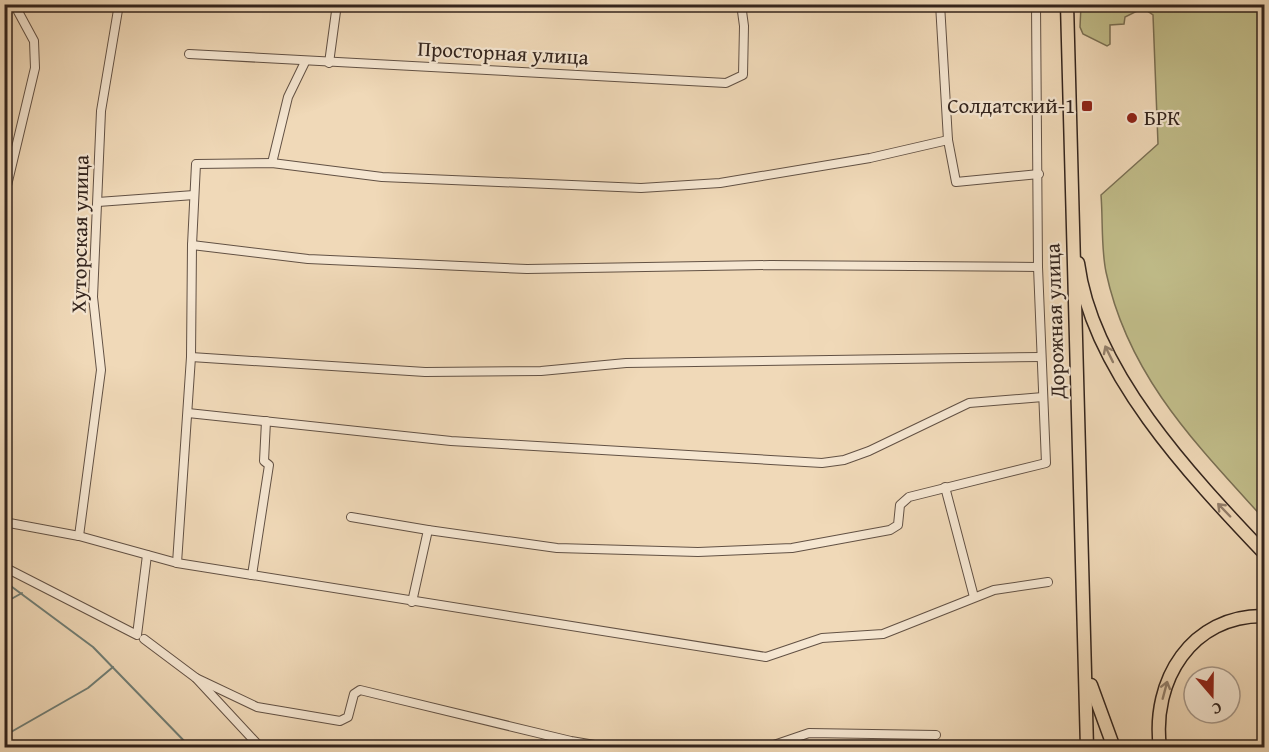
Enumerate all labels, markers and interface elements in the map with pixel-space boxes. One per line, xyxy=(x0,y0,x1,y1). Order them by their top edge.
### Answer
street label: Просторная улица xyxy=(417,33,589,72)
place label: Солдатский-1 xyxy=(947,90,1075,121)
marker: Солдатский-1 xyxy=(1080,99,1094,113)
place label: БРК xyxy=(1144,102,1180,133)
marker: БРК xyxy=(1125,111,1139,125)
street label: Хуторская улица xyxy=(63,155,96,313)
street label: Дорожная улица xyxy=(1036,243,1073,400)
one-way arrow xyxy=(1103,345,1115,363)
one-way arrow xyxy=(1217,503,1231,518)
north arrow xyxy=(1182,665,1242,725)
one-way arrow xyxy=(1159,681,1171,700)
text: С xyxy=(1209,696,1225,722)

